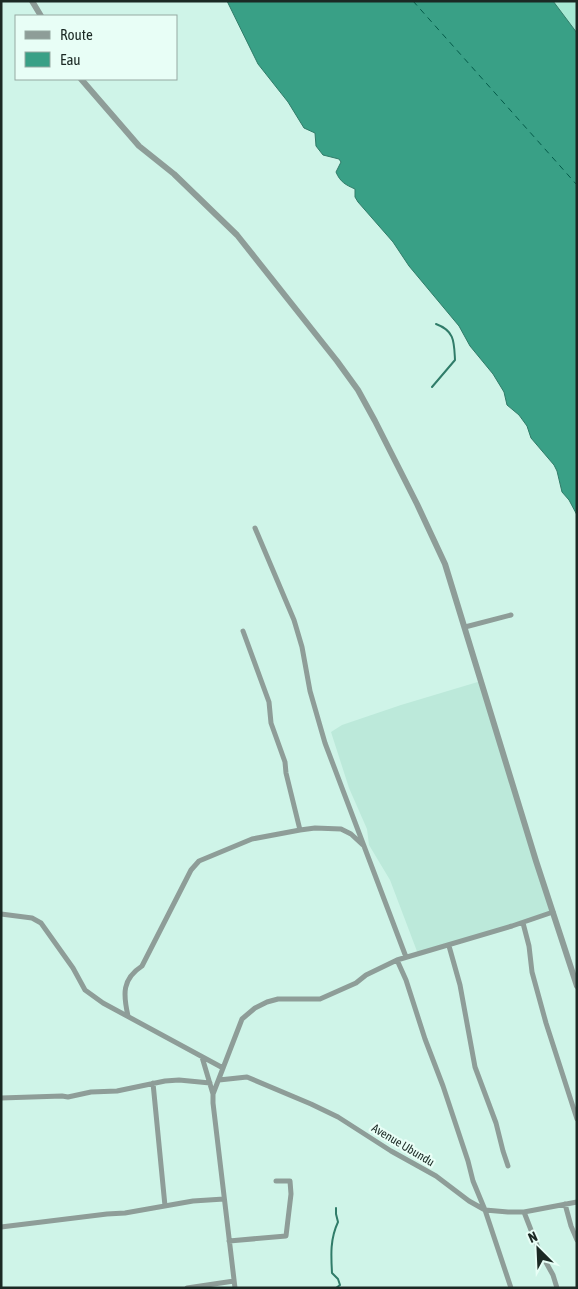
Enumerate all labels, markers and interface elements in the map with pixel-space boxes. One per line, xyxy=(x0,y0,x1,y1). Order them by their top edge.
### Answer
legend xyxy=(15,15,178,80)
text: Route xyxy=(60,26,93,43)
text: Eau xyxy=(60,51,81,68)
street label: Avenue Ubundu xyxy=(369,1121,437,1169)
north arrow xyxy=(513,1224,563,1274)
text: N xyxy=(526,1228,540,1246)

